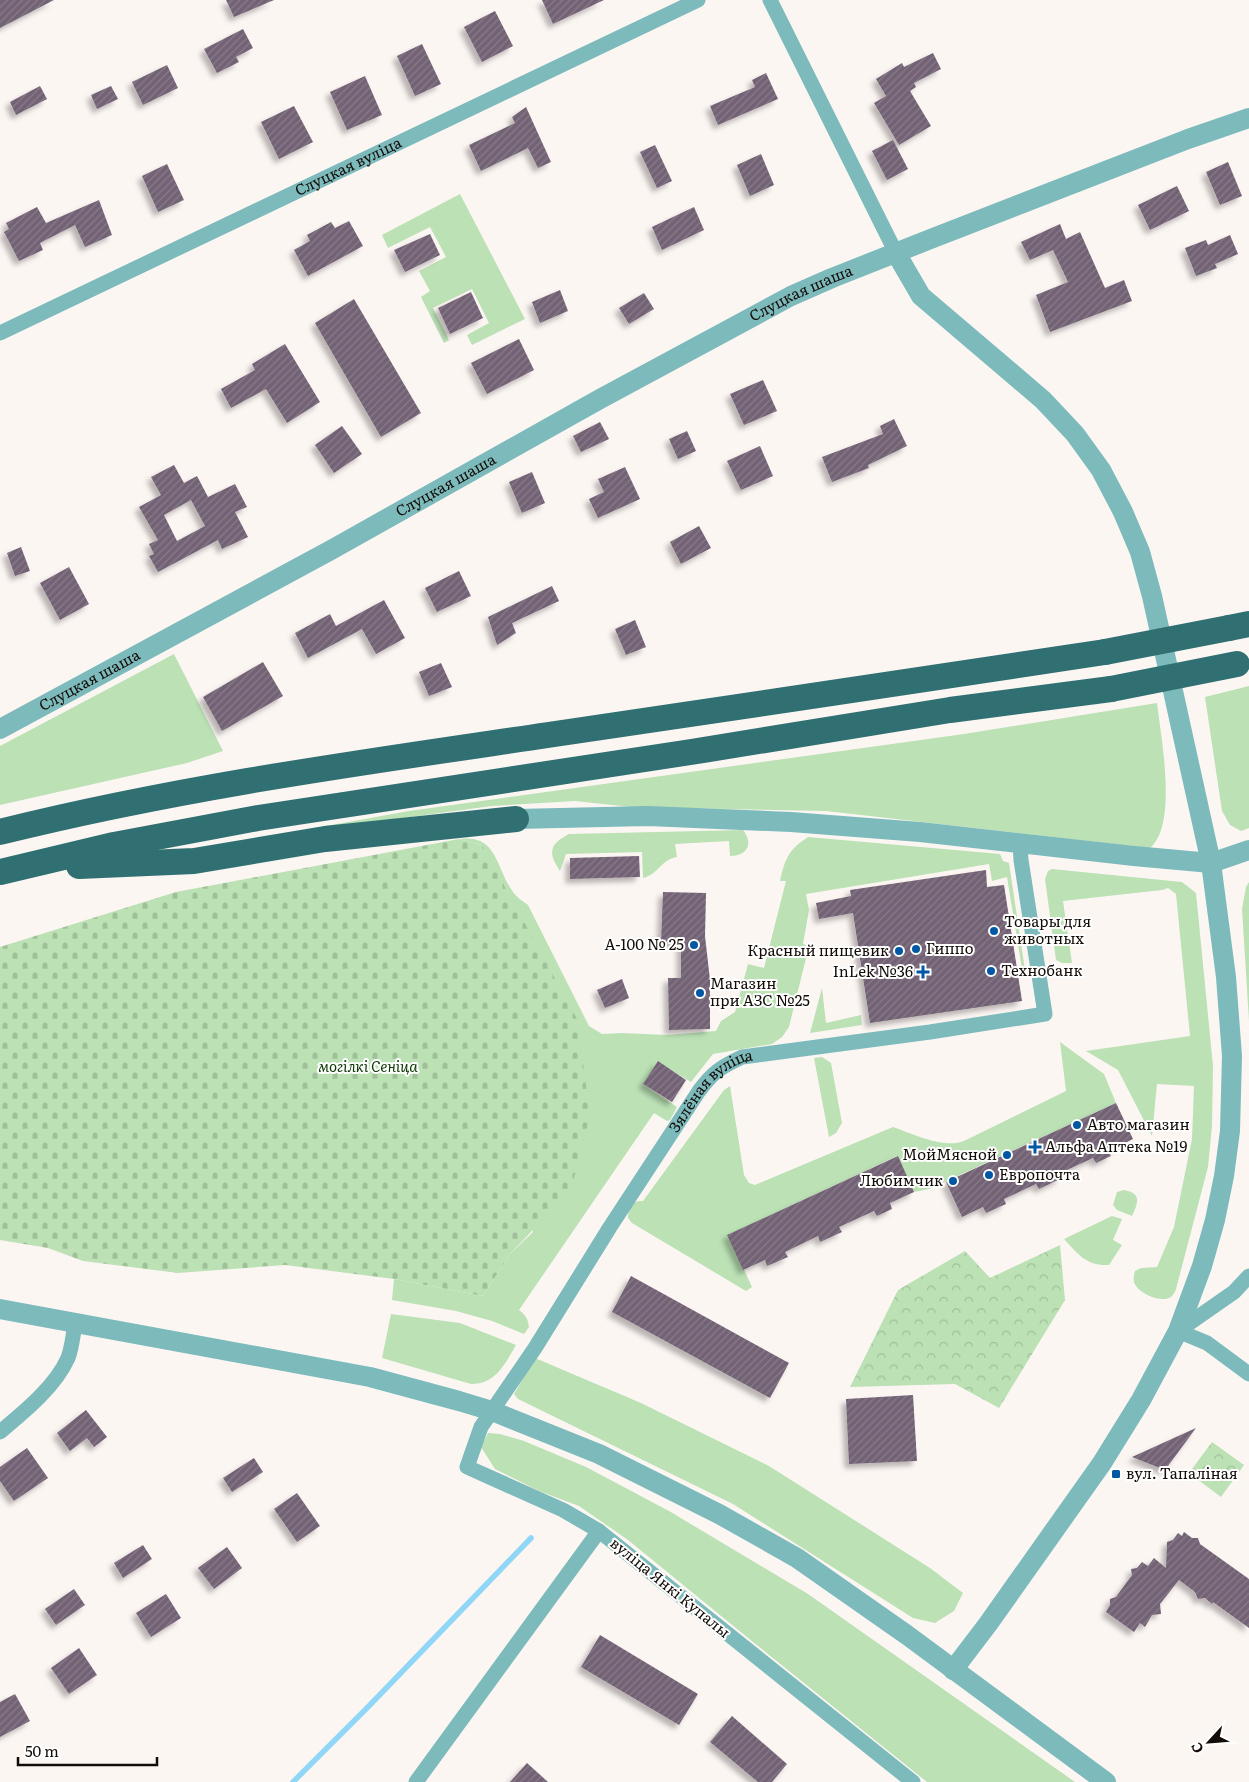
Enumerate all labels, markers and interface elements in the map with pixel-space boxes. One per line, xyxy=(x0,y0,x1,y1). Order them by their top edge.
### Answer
street label: Слуцкая вуліца xyxy=(291,130,406,201)
street label: Слуцкая шаша xyxy=(745,258,856,327)
street label: Слуцкая шаша xyxy=(391,446,500,522)
street label: Слуцкая шаша xyxy=(34,642,144,716)
place label: Товары для животных xyxy=(1004,909,1091,949)
marker: Товары для животных xyxy=(988,925,1000,937)
place label: А-100 № 25 xyxy=(605,932,684,955)
place label: Гиппо xyxy=(926,936,974,959)
place label: Красный пищевик xyxy=(747,938,889,961)
marker: А-100 № 25 xyxy=(688,939,700,951)
marker: Гиппо xyxy=(910,943,922,955)
marker: Красный пищевик xyxy=(893,945,905,957)
place label: Технобанк xyxy=(1001,958,1082,981)
place label: InLek №36 xyxy=(833,959,913,982)
marker: Технобанк xyxy=(985,965,997,977)
marker: InLek №36 xyxy=(917,966,929,978)
place label: Магазин при АЗС №25 xyxy=(710,971,810,1011)
marker: Магазин при АЗС №25 xyxy=(694,987,706,999)
street label: Зялёная вуліца xyxy=(662,1043,755,1137)
park label: могілкі Сеніца xyxy=(318,1054,418,1077)
place label: Авто магазин xyxy=(1087,1112,1190,1135)
marker: Авто магазин xyxy=(1071,1119,1083,1131)
place label: Альфа Аптека №19 xyxy=(1045,1134,1187,1157)
marker: Альфа Аптека №19 xyxy=(1029,1141,1041,1153)
place label: МойМясной xyxy=(902,1142,997,1165)
marker: МойМясной xyxy=(1001,1149,1013,1161)
place label: Европочта xyxy=(999,1162,1081,1185)
place label: Любимчик xyxy=(860,1168,943,1191)
marker: Европочта xyxy=(983,1169,995,1181)
marker: Любимчик xyxy=(947,1175,959,1187)
place label: вул. Тапаліная xyxy=(1126,1461,1238,1484)
marker: вул. Тапаліная xyxy=(1110,1468,1122,1480)
street label: вуліца Янкі Купалы xyxy=(606,1531,736,1643)
north arrow xyxy=(1184,1717,1234,1767)
scale bar xyxy=(18,1734,156,1766)
text: 50 m xyxy=(25,1739,59,1762)
text: С xyxy=(1185,1739,1208,1757)

